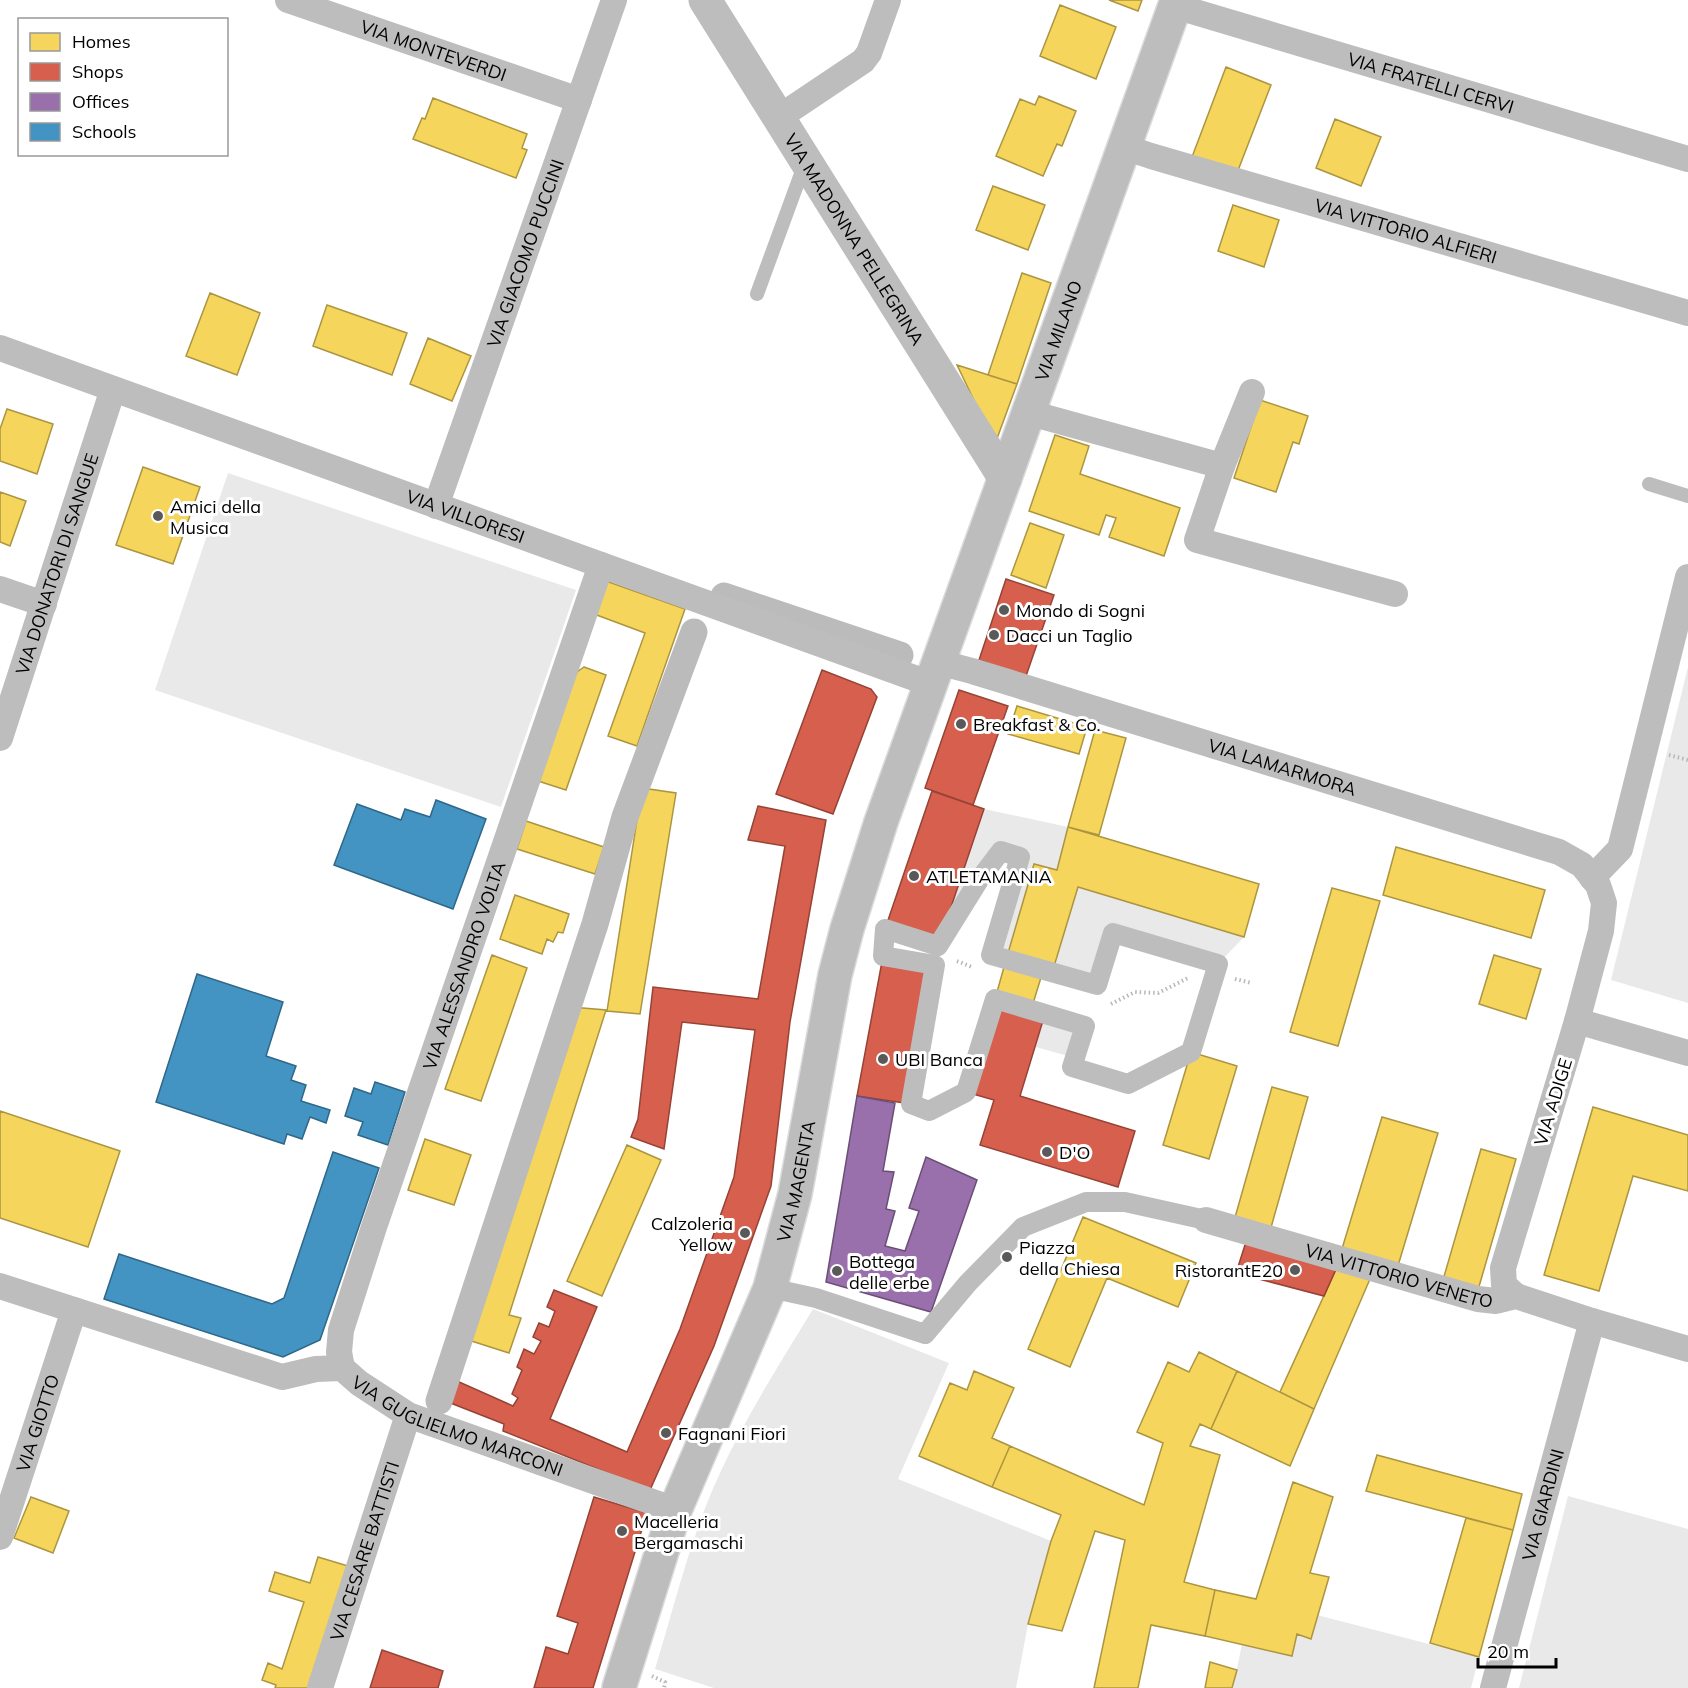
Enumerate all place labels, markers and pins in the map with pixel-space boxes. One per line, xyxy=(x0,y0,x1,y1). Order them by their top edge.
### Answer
place label: Amici della Musica xyxy=(170,495,261,539)
marker: Amici della Musica xyxy=(151,509,165,523)
place label: Mondo di Sogni xyxy=(1016,599,1145,622)
marker: Mondo di Sogni xyxy=(997,603,1011,617)
place label: Dacci un Taglio xyxy=(1006,624,1133,647)
marker: Dacci un Taglio xyxy=(987,628,1001,642)
place label: Breakfast & Co. xyxy=(973,713,1101,736)
marker: Breakfast & Co. xyxy=(954,717,968,731)
place label: ATLETAMANIA xyxy=(926,865,1052,888)
marker: ATLETAMANIA xyxy=(907,869,921,883)
place label: UBI Banca xyxy=(895,1048,983,1071)
marker: UBI Banca xyxy=(876,1052,890,1066)
place label: D'O xyxy=(1059,1141,1090,1164)
marker: D'O xyxy=(1040,1145,1054,1159)
place label: Calzoleria Yellow xyxy=(651,1212,733,1256)
marker: Calzoleria Yellow xyxy=(738,1226,752,1240)
place label: Piazza della Chiesa xyxy=(1019,1236,1120,1280)
place label: Bottega delle erbe xyxy=(849,1250,930,1294)
marker: Piazza della Chiesa xyxy=(1000,1250,1014,1264)
place label: RistorantE20 xyxy=(1175,1259,1283,1282)
marker: RistorantE20 xyxy=(1288,1263,1302,1277)
marker: Bottega delle erbe xyxy=(830,1264,844,1278)
place label: Fagnani Fiori xyxy=(678,1422,786,1445)
marker: Fagnani Fiori xyxy=(659,1426,673,1440)
place label: Macelleria Bergamaschi xyxy=(634,1510,743,1554)
marker: Macelleria Bergamaschi xyxy=(615,1524,629,1538)

